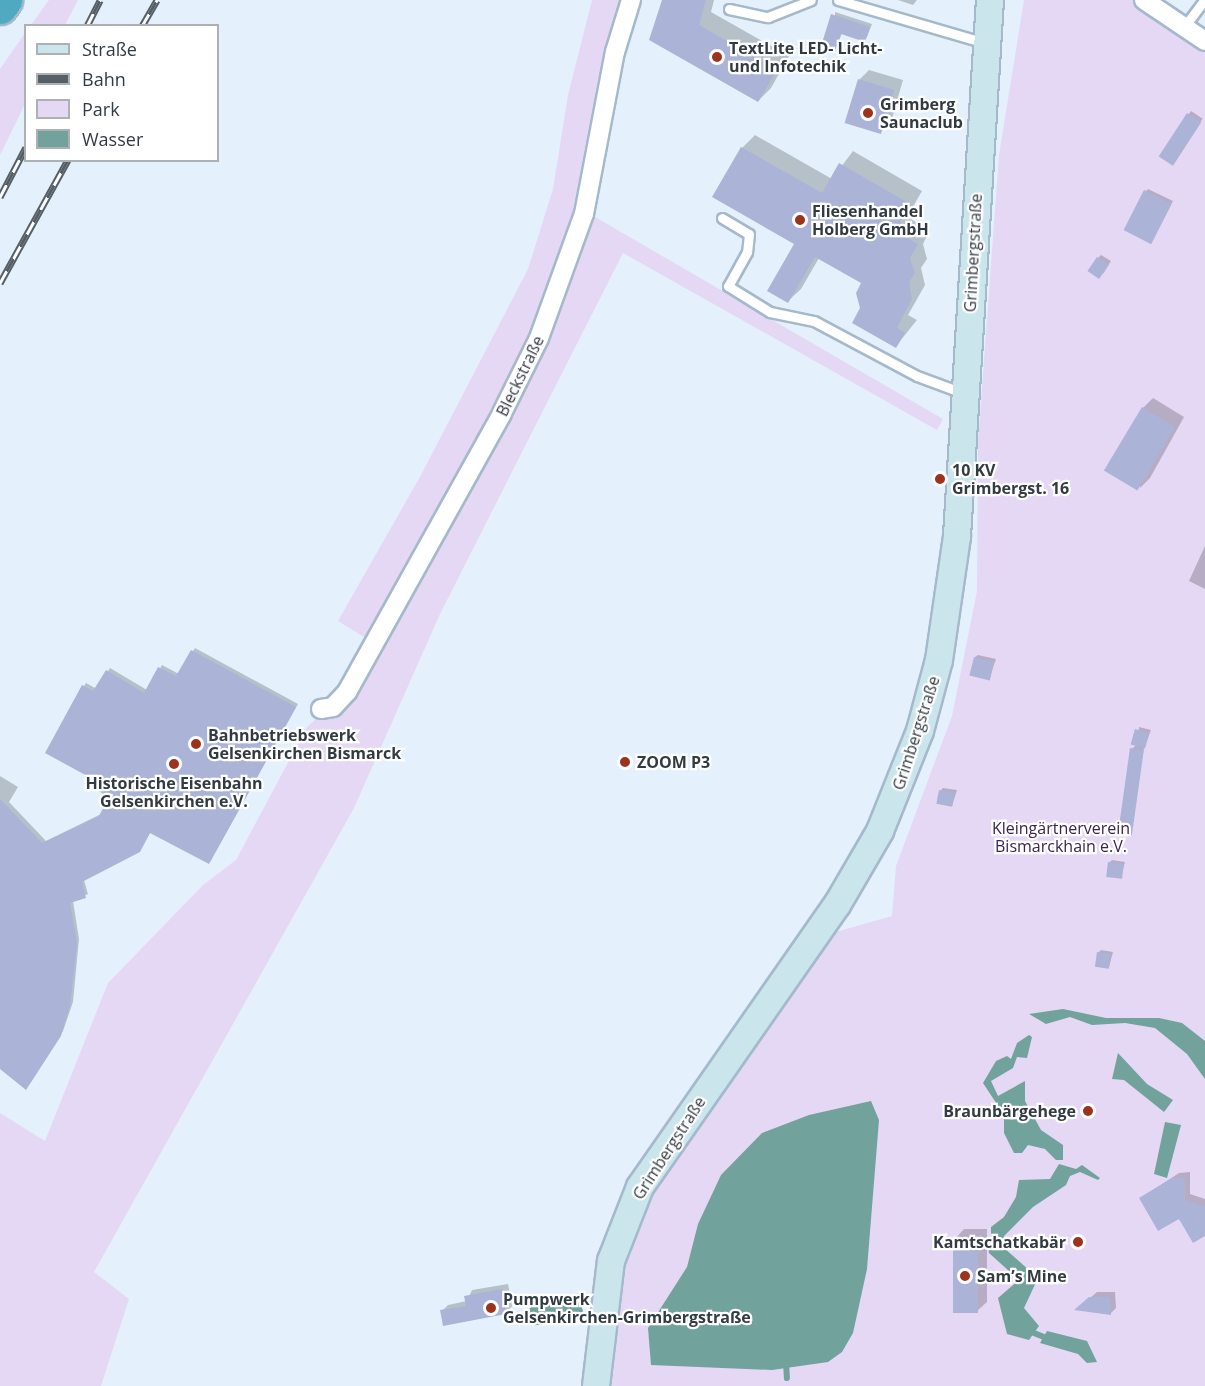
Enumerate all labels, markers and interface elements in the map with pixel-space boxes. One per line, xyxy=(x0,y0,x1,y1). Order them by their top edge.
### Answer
legend xyxy=(24,24,219,162)
text: Straße xyxy=(82,37,137,61)
place label: TextLite LED- Licht- und Infotechik xyxy=(729,38,882,76)
marker: TextLite LED- Licht- und Infotechik xyxy=(710,50,724,64)
text: Bahn xyxy=(82,67,126,91)
place label: Grimberg Saunaclub xyxy=(880,94,963,132)
text: Park xyxy=(82,97,120,121)
marker: Grimberg Saunaclub xyxy=(861,106,875,120)
text: Wasser xyxy=(82,127,143,151)
street label: Grimbergstraße xyxy=(960,193,986,313)
place label: Fliesenhandel Holberg GmbH xyxy=(812,201,929,239)
marker: Fliesenhandel Holberg GmbH xyxy=(793,213,807,227)
street label: Bleckstraße xyxy=(492,333,548,419)
place label: 10 KV Grimbergst. 16 xyxy=(952,460,1069,498)
marker: 10 KV Grimbergst. 16 xyxy=(933,472,947,486)
street label: Grimbergstraße xyxy=(889,674,943,792)
place label: Bahnbetriebswerk Gelsenkirchen Bismarck xyxy=(208,725,401,763)
marker: Bahnbetriebswerk Gelsenkirchen Bismarck xyxy=(189,737,203,751)
place label: ZOOM P3 xyxy=(637,752,710,772)
marker: ZOOM P3 xyxy=(618,755,632,769)
marker: Historische Eisenbahn Gelsenkirchen e.V. xyxy=(167,757,181,771)
place label: Historische Eisenbahn Gelsenkirchen e.V. xyxy=(86,773,262,811)
park label: Kleingärtnerverein Bismarckhain e.V. xyxy=(992,818,1130,856)
street label: Grimbergstraße xyxy=(629,1093,709,1203)
place label: Braunbärgehege xyxy=(943,1101,1076,1121)
marker: Braunbärgehege xyxy=(1081,1104,1095,1118)
place label: Kamtschatkabär xyxy=(933,1232,1066,1252)
marker: Kamtschatkabär xyxy=(1071,1235,1085,1249)
place label: Sam’s Mine xyxy=(977,1266,1067,1286)
marker: Sam’s Mine xyxy=(958,1269,972,1283)
place label: Pumpwerk Gelsenkirchen-Grimbergstraße xyxy=(503,1289,751,1327)
marker: Pumpwerk Gelsenkirchen-Grimbergstraße xyxy=(484,1301,498,1315)

